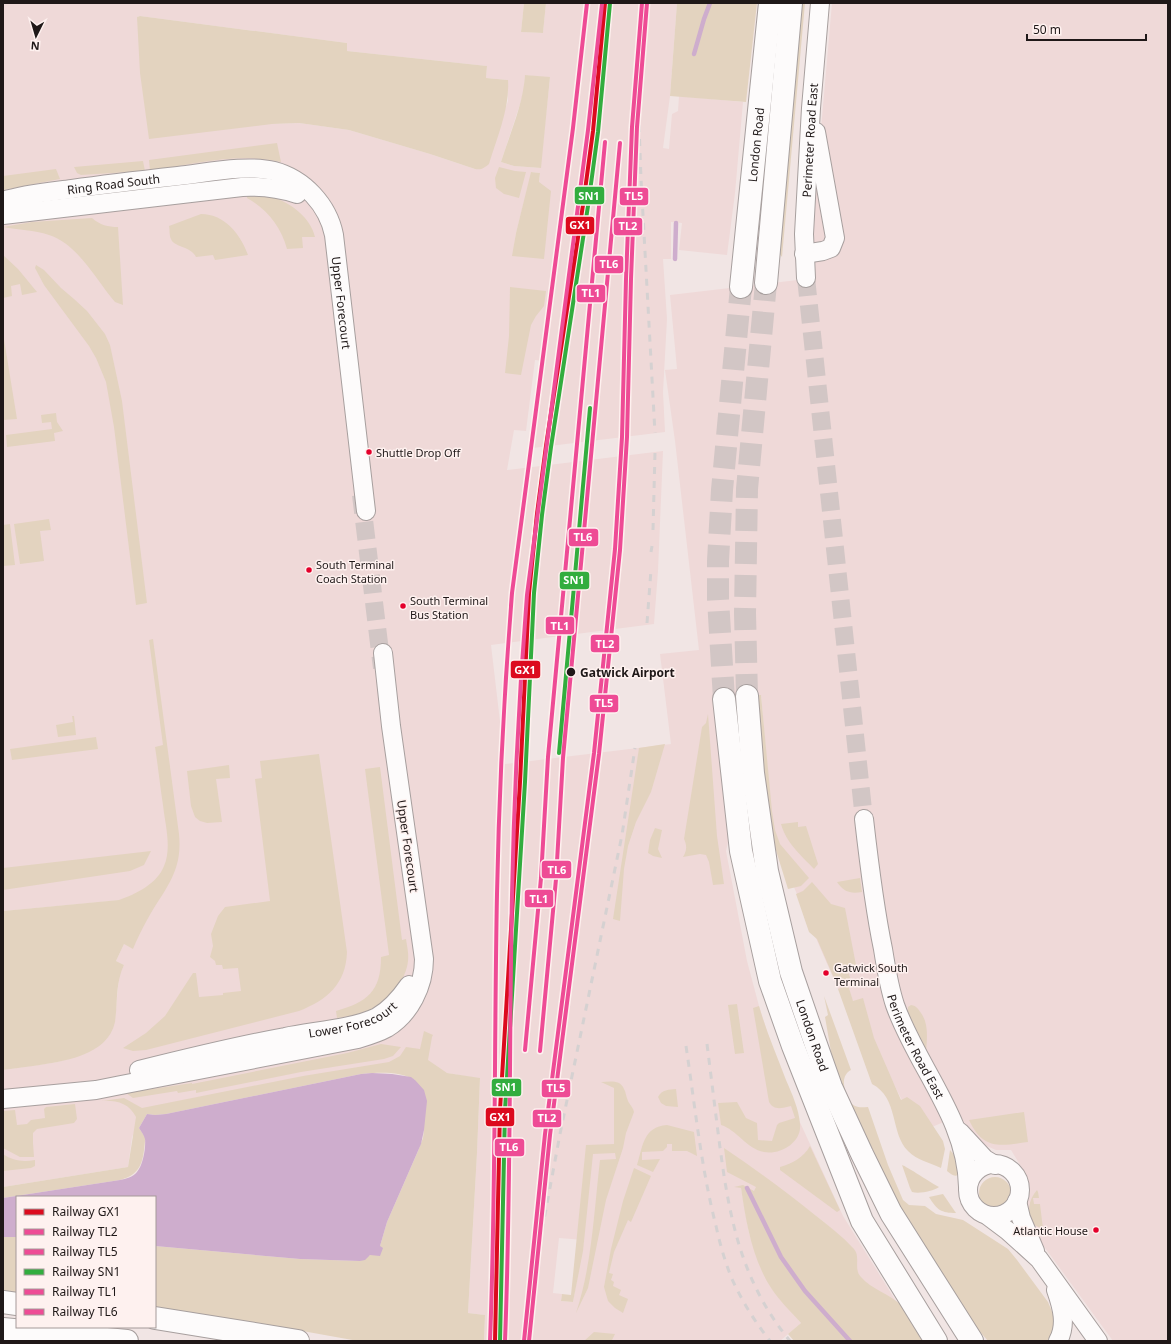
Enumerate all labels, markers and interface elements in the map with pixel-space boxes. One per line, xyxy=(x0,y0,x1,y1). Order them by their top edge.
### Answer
north arrow xyxy=(16,16,56,56)
scale bar xyxy=(1027,16,1146,42)
text: 50 m xyxy=(1033,21,1061,38)
text: N xyxy=(30,39,40,54)
street label: Perimeter Road East xyxy=(798,82,822,198)
street label: London Road xyxy=(743,107,768,183)
street label: Ring Road South xyxy=(66,170,161,198)
line badge: SN1 xyxy=(574,186,605,205)
line badge: TL5 xyxy=(619,187,649,206)
text: SN1 xyxy=(578,188,600,203)
text: TL5 xyxy=(625,188,643,203)
line badge: GX1 xyxy=(565,216,595,235)
text: GX1 xyxy=(569,217,591,232)
line badge: TL2 xyxy=(613,217,643,236)
text: TL2 xyxy=(619,218,637,233)
line badge: TL6 xyxy=(594,255,624,274)
street label: Upper Forecourt xyxy=(328,256,356,351)
text: TL6 xyxy=(600,256,618,271)
line badge: TL1 xyxy=(576,284,606,303)
text: TL1 xyxy=(582,285,600,300)
place label: Shuttle Drop Off xyxy=(376,445,462,460)
marker: Shuttle Drop Off xyxy=(364,447,374,457)
line badge: TL6 xyxy=(568,528,599,547)
text: TL6 xyxy=(574,529,592,544)
place label: South Terminal Coach Station xyxy=(316,557,394,586)
marker: South Terminal Coach Station xyxy=(304,565,314,575)
line badge: SN1 xyxy=(559,571,590,590)
text: SN1 xyxy=(563,572,585,587)
place label: South Terminal Bus Station xyxy=(410,593,488,622)
marker: South Terminal Bus Station xyxy=(398,601,408,611)
line badge: TL1 xyxy=(545,616,575,635)
text: TL1 xyxy=(551,618,569,633)
line badge: TL2 xyxy=(590,634,620,653)
text: TL2 xyxy=(596,636,614,651)
line badge: GX1 xyxy=(510,660,541,679)
text: GX1 xyxy=(514,662,536,677)
place label: Gatwick Airport xyxy=(580,664,675,681)
marker: Gatwick Airport xyxy=(565,666,577,678)
line badge: TL5 xyxy=(589,694,619,713)
text: TL5 xyxy=(595,695,613,710)
street label: Upper Forecourt xyxy=(393,799,423,894)
line badge: TL6 xyxy=(541,860,572,879)
text: TL6 xyxy=(548,862,566,877)
line badge: TL1 xyxy=(524,889,554,908)
text: TL1 xyxy=(530,891,548,906)
place label: Gatwick South Terminal xyxy=(834,960,908,989)
marker: Gatwick South Terminal xyxy=(821,968,831,978)
street label: Perimeter Road East xyxy=(884,992,949,1102)
street label: Lower Forecourt xyxy=(307,997,401,1041)
street label: London Road xyxy=(793,997,833,1074)
line badge: SN1 xyxy=(491,1078,522,1097)
text: SN1 xyxy=(495,1079,517,1094)
line badge: TL5 xyxy=(541,1079,571,1098)
text: TL5 xyxy=(547,1080,565,1095)
line badge: GX1 xyxy=(485,1107,515,1127)
text: GX1 xyxy=(489,1109,511,1124)
line badge: TL2 xyxy=(532,1109,562,1128)
text: TL2 xyxy=(538,1110,556,1125)
line badge: TL6 xyxy=(494,1138,525,1157)
text: TL6 xyxy=(500,1139,518,1154)
legend xyxy=(16,1196,156,1328)
text: Railway GX1 xyxy=(52,1203,120,1220)
text: Railway TL2 xyxy=(52,1223,118,1240)
place label: Atlantic House xyxy=(1013,1223,1088,1238)
marker: Atlantic House xyxy=(1091,1225,1101,1235)
text: Railway TL5 xyxy=(52,1243,118,1260)
text: Railway SN1 xyxy=(52,1263,120,1280)
text: Railway TL1 xyxy=(52,1283,118,1300)
text: Railway TL6 xyxy=(52,1303,118,1320)

